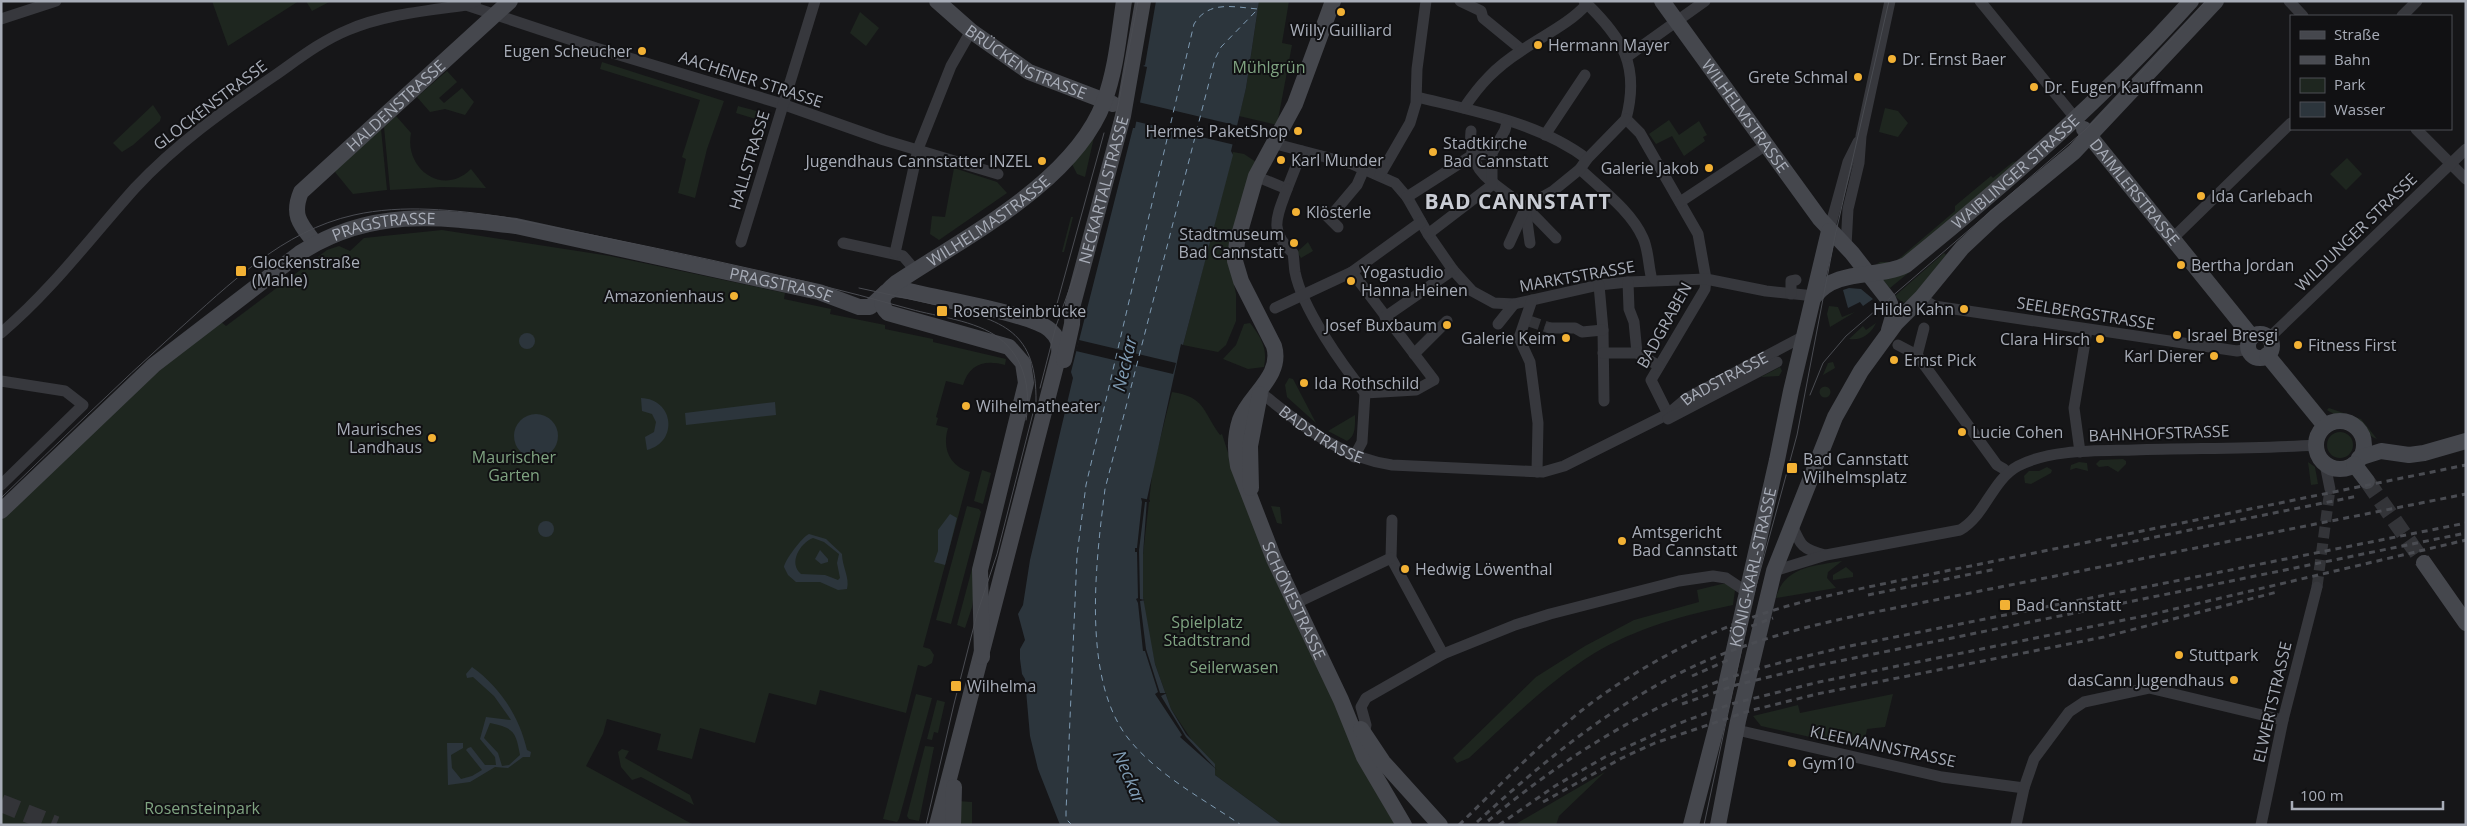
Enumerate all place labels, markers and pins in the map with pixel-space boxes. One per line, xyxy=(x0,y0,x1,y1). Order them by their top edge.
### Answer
marker: Willy Guilliard xyxy=(1335,6,1347,18)
place label: Willy Guilliard xyxy=(1290,19,1392,41)
place label: Hermann Mayer xyxy=(1548,34,1670,56)
marker: Hermann Mayer xyxy=(1532,39,1544,51)
place label: Eugen Scheucher xyxy=(504,40,632,62)
marker: Eugen Scheucher xyxy=(636,45,648,57)
place label: Dr. Ernst Baer xyxy=(1902,48,2006,70)
marker: Dr. Ernst Baer xyxy=(1886,53,1898,65)
place label: Grete Schmal xyxy=(1748,66,1848,88)
marker: Grete Schmal xyxy=(1852,71,1864,83)
place label: Dr. Eugen Kauffmann xyxy=(2044,76,2203,98)
marker: Dr. Eugen Kauffmann xyxy=(2028,81,2040,93)
place label: Hermes PaketShop xyxy=(1145,120,1288,142)
marker: Hermes PaketShop xyxy=(1292,125,1304,137)
place label: Stadtkirche Bad Cannstatt xyxy=(1443,132,1549,172)
marker: Stadtkirche Bad Cannstatt xyxy=(1427,146,1439,158)
place label: Karl Munder xyxy=(1291,149,1384,171)
place label: Jugendhaus Cannstatter INZEL xyxy=(804,150,1032,172)
marker: Karl Munder xyxy=(1275,154,1287,166)
marker: Jugendhaus Cannstatter INZEL xyxy=(1036,155,1048,167)
place label: Galerie Jakob xyxy=(1601,157,1699,179)
marker: Galerie Jakob xyxy=(1703,162,1715,174)
place label: Ida Carlebach xyxy=(2211,185,2313,207)
marker: Ida Carlebach xyxy=(2195,190,2207,202)
place label: Klösterle xyxy=(1306,201,1371,223)
marker: Klösterle xyxy=(1290,206,1302,218)
place label: Stadtmuseum Bad Cannstatt xyxy=(1179,223,1284,263)
marker: Stadtmuseum Bad Cannstatt xyxy=(1288,237,1300,249)
place label: Glockenstraße (Mahle) xyxy=(252,251,360,291)
place label: Bertha Jordan xyxy=(2191,254,2294,276)
marker: Bertha Jordan xyxy=(2175,259,2187,271)
place label: Yogastudio Hanna Heinen xyxy=(1361,261,1468,301)
marker: Glockenstraße (Mahle) xyxy=(234,264,248,278)
marker: Yogastudio Hanna Heinen xyxy=(1345,275,1357,287)
place label: Amazonienhaus xyxy=(604,285,724,307)
marker: Amazonienhaus xyxy=(728,290,740,302)
place label: Hilde Kahn xyxy=(1873,298,1954,320)
place label: Rosensteinbrücke xyxy=(953,300,1086,322)
marker: Hilde Kahn xyxy=(1958,303,1970,315)
marker: Rosensteinbrücke xyxy=(935,304,949,318)
place label: Josef Buxbaum xyxy=(1323,314,1437,336)
marker: Josef Buxbaum xyxy=(1441,319,1453,331)
place label: Israel Bresgi xyxy=(2187,324,2278,346)
place label: Galerie Keim xyxy=(1461,327,1556,349)
place label: Clara Hirsch xyxy=(2000,328,2090,350)
marker: Israel Bresgi xyxy=(2171,329,2183,341)
marker: Galerie Keim xyxy=(1560,332,1572,344)
marker: Clara Hirsch xyxy=(2094,333,2106,345)
place label: Fitness First xyxy=(2308,334,2397,356)
marker: Fitness First xyxy=(2292,339,2304,351)
place label: Karl Dierer xyxy=(2124,345,2204,367)
place label: Ernst Pick xyxy=(1904,349,1977,371)
marker: Karl Dierer xyxy=(2208,350,2220,362)
marker: Ernst Pick xyxy=(1888,354,1900,366)
place label: Ida Rothschild xyxy=(1314,372,1419,394)
marker: Ida Rothschild xyxy=(1298,377,1310,389)
place label: Wilhelmatheater xyxy=(976,395,1100,417)
marker: Wilhelmatheater xyxy=(960,400,972,412)
place label: Maurisches Landhaus xyxy=(337,418,422,458)
place label: Lucie Cohen xyxy=(1972,421,2063,443)
marker: Lucie Cohen xyxy=(1956,426,1968,438)
marker: Maurisches Landhaus xyxy=(426,432,438,444)
place label: Bad Cannstatt Wilhelmsplatz xyxy=(1803,448,1909,488)
marker: Bad Cannstatt Wilhelmsplatz xyxy=(1785,461,1799,475)
place label: Amtsgericht Bad Cannstatt xyxy=(1632,521,1738,561)
marker: Amtsgericht Bad Cannstatt xyxy=(1616,535,1628,547)
place label: Hedwig Löwenthal xyxy=(1415,558,1552,580)
marker: Hedwig Löwenthal xyxy=(1399,563,1411,575)
place label: Bad Cannstatt xyxy=(2016,594,2122,616)
marker: Bad Cannstatt xyxy=(1998,598,2012,612)
place label: Stuttpark xyxy=(2189,644,2259,666)
marker: Stuttpark xyxy=(2173,649,2185,661)
place label: dasCann Jugendhaus xyxy=(2067,669,2224,691)
marker: dasCann Jugendhaus xyxy=(2228,674,2240,686)
place label: Wilhelma xyxy=(967,675,1036,697)
marker: Wilhelma xyxy=(949,679,963,693)
place label: Gym10 xyxy=(1802,752,1855,774)
marker: Gym10 xyxy=(1786,757,1798,769)

